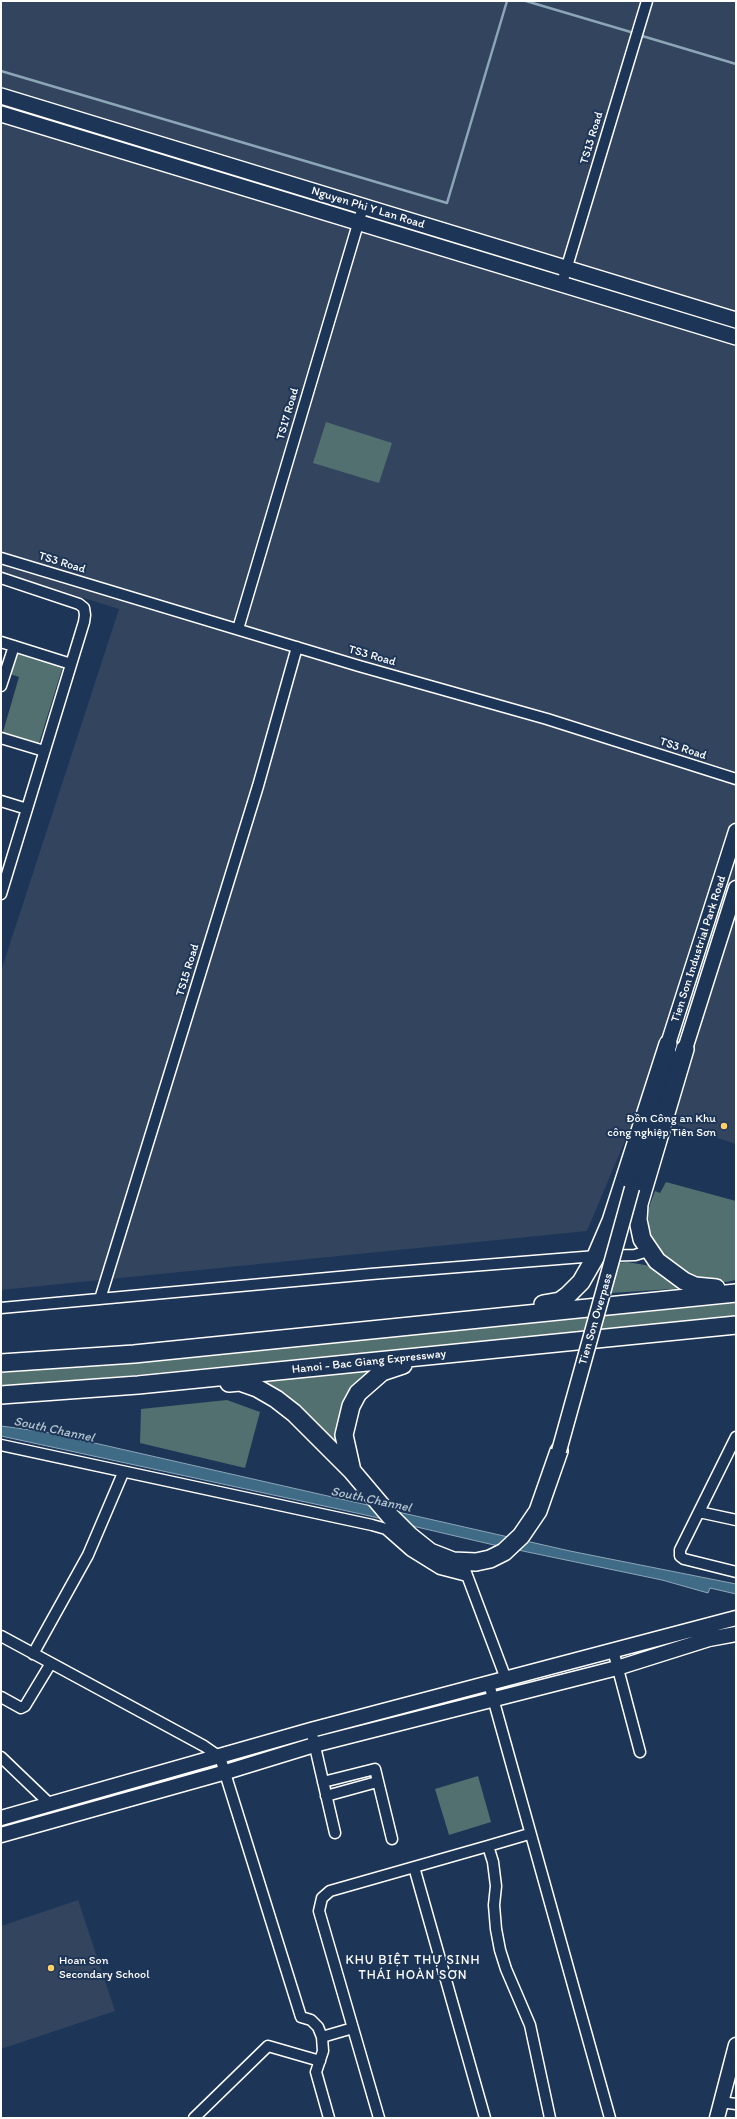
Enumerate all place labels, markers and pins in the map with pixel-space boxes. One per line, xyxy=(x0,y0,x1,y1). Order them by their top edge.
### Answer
place label: Đồn Công an Khu công nghiệp Tiên Sơn xyxy=(607,1112,716,1140)
marker: Đồn Công an Khu công nghiệp Tiên Sơn xyxy=(719,1121,729,1131)
place label: Hoan Son Secondary School xyxy=(59,1954,150,1982)
marker: Hoan Son Secondary School xyxy=(46,1963,56,1973)

